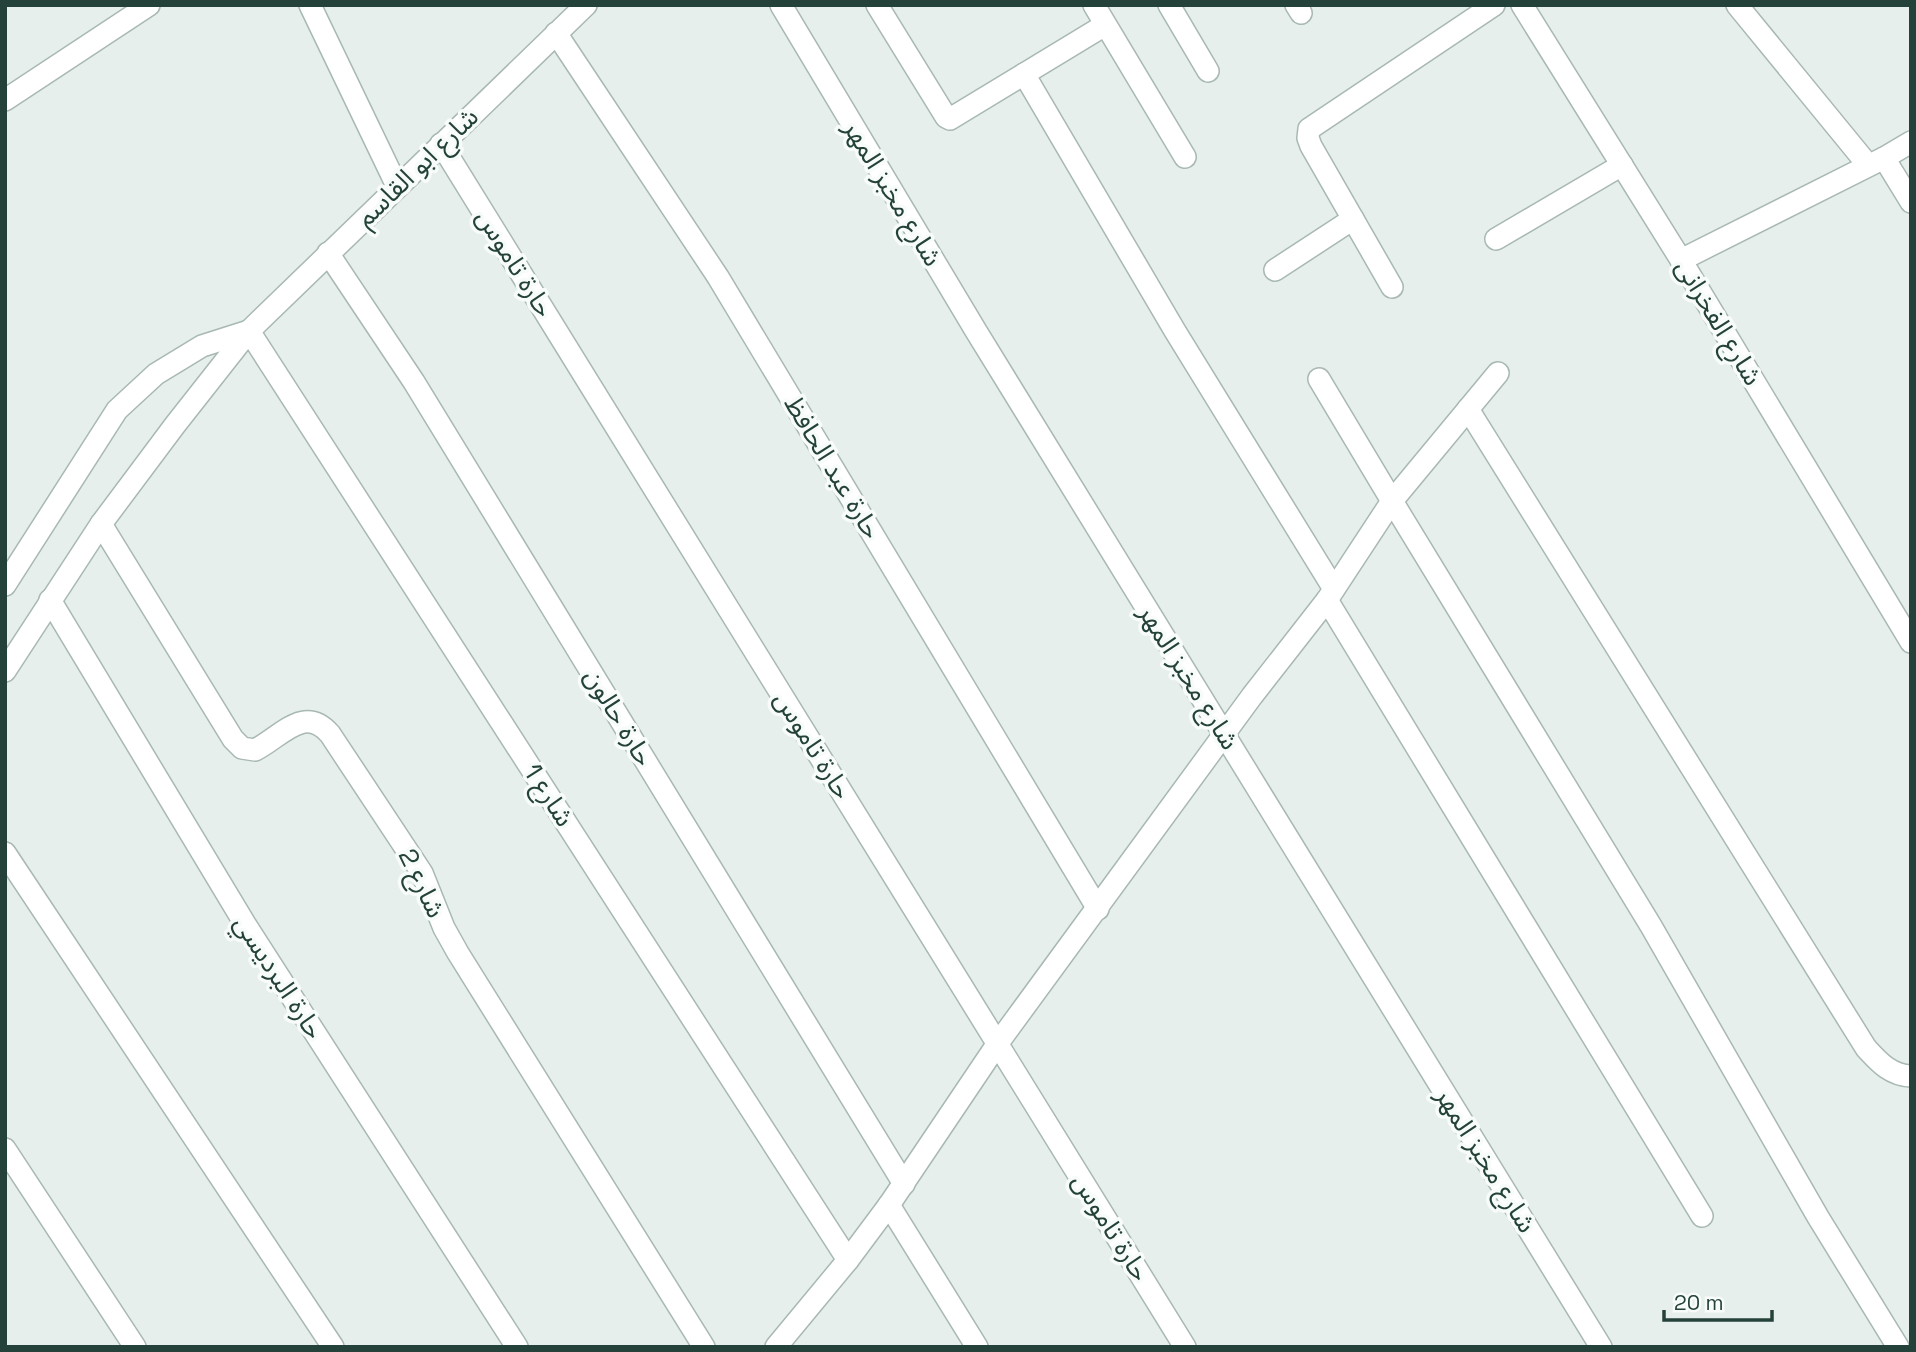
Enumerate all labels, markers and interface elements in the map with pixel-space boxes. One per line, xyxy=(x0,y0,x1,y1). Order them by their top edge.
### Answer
street label: شارع ابو القاسم xyxy=(348,100,488,236)
street label: شارع مخبز المهر xyxy=(834,113,950,273)
street label: حارة تاموس xyxy=(468,203,562,323)
street label: شارع الفخرانى xyxy=(1666,253,1770,393)
street label: حارة عبد الحافظ xyxy=(777,389,889,545)
street label: شارع مخبز المهر xyxy=(1129,597,1247,757)
street label: حارة حالون xyxy=(577,662,661,772)
street label: حارة تاموس xyxy=(766,685,860,805)
street label: شارع 1 xyxy=(514,757,582,834)
street label: شارع 2 xyxy=(389,843,453,924)
street label: حارة البرديسي xyxy=(224,908,332,1047)
street label: شارع مخبز المهر xyxy=(1426,1080,1544,1240)
street label: حارة تاموس xyxy=(1064,1167,1158,1287)
scale bar xyxy=(1664,1278,1772,1322)
text: 20 m xyxy=(1674,1289,1724,1316)

